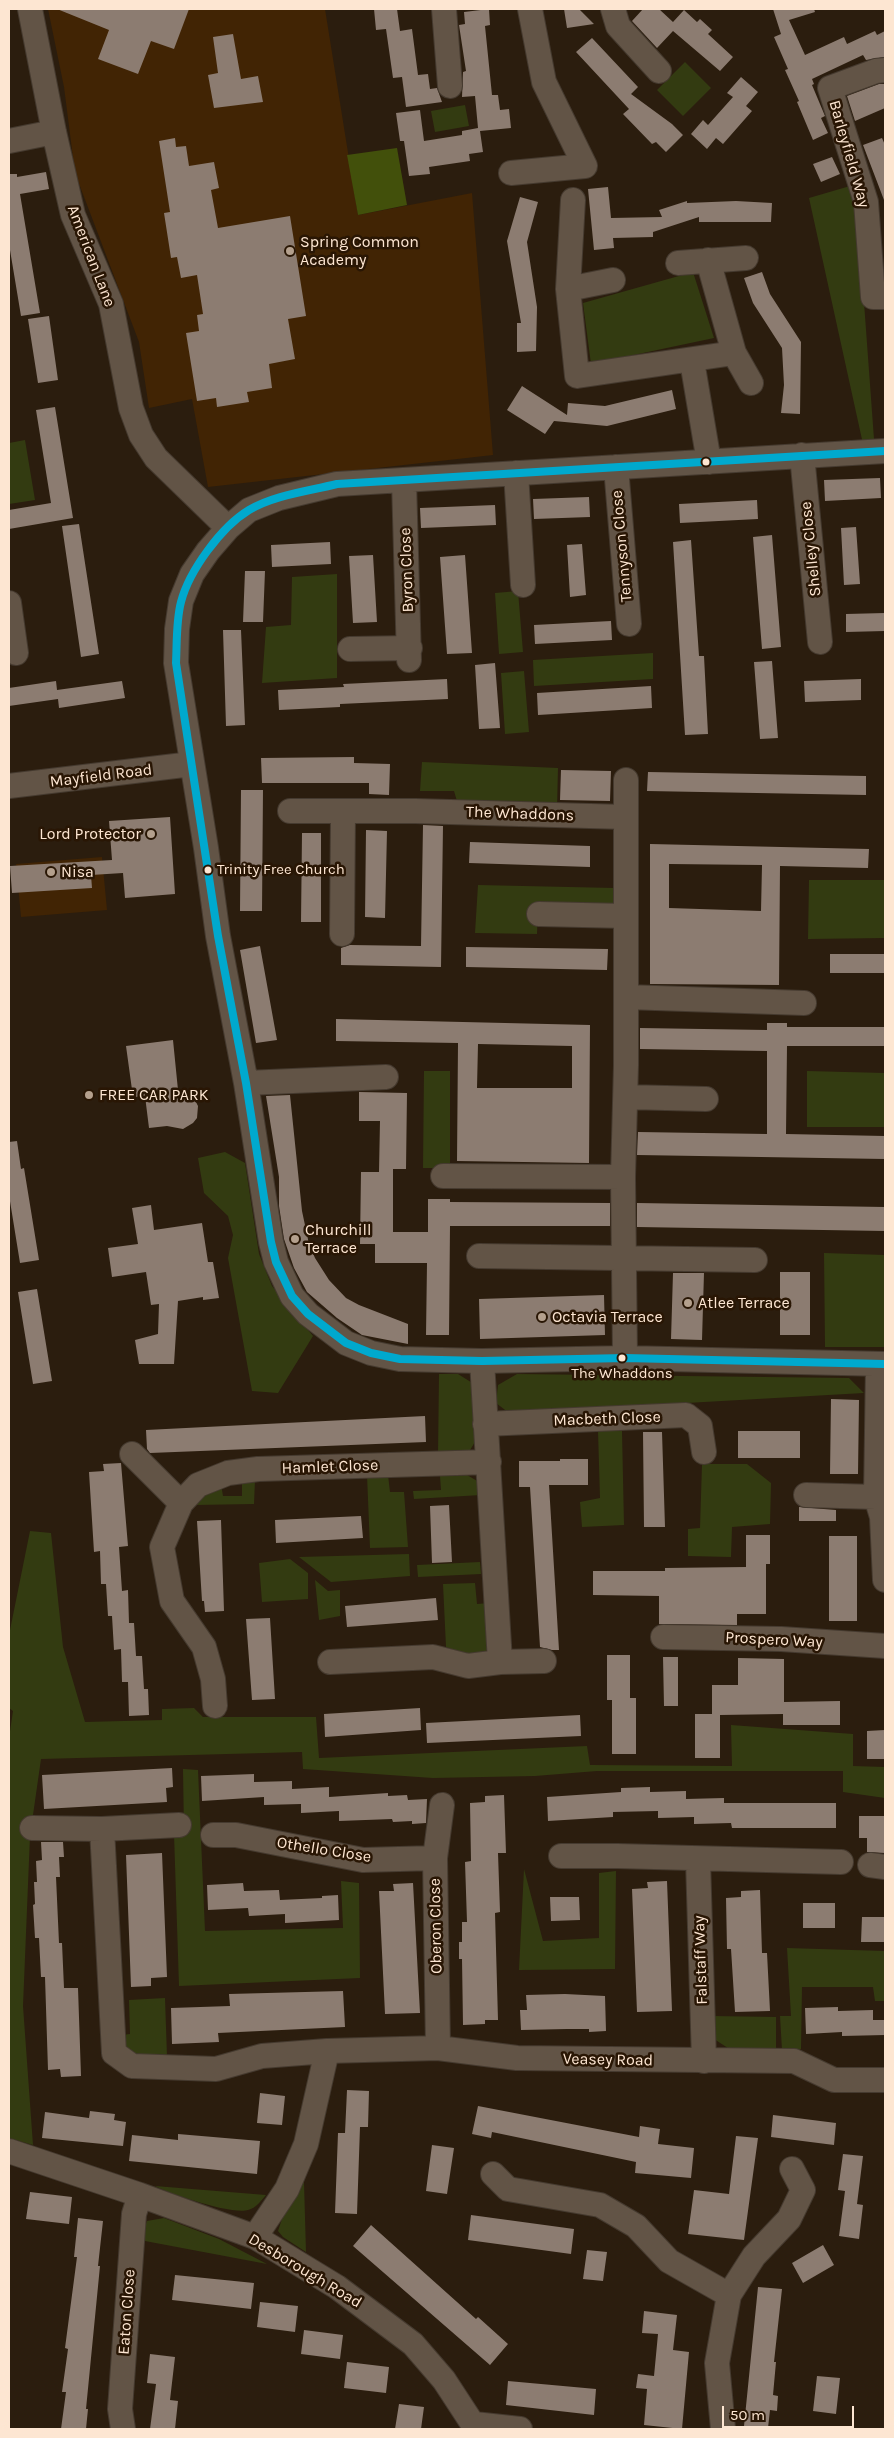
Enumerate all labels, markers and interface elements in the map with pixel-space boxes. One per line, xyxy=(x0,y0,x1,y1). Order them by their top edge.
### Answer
street label: Barleyfield Way xyxy=(824,98,874,210)
street label: American Lane xyxy=(63,202,119,310)
place label: Spring Common Academy xyxy=(300,232,419,270)
marker: Spring Common Academy xyxy=(284,245,296,257)
unlabelled marker xyxy=(701,457,711,467)
street label: Tennyson Close xyxy=(608,489,636,603)
street label: Shelley Close xyxy=(796,500,826,598)
street label: Byron Close xyxy=(396,527,418,613)
street label: Mayfield Road xyxy=(49,760,153,792)
street label: The Whaddons xyxy=(466,803,574,825)
place label: Lord Protector xyxy=(39,824,141,844)
marker: Lord Protector xyxy=(145,828,157,840)
place label: Trinity Free Church xyxy=(217,861,345,879)
place label: Nisa xyxy=(61,862,94,882)
marker: Trinity Free Church xyxy=(203,865,213,875)
marker: Nisa xyxy=(45,866,57,878)
place label: FREE CAR PARK xyxy=(99,1085,209,1105)
marker: FREE CAR PARK xyxy=(83,1089,95,1101)
place label: Churchill Terrace xyxy=(305,1220,372,1258)
marker: Churchill Terrace xyxy=(289,1233,301,1245)
place label: Atlee Terrace xyxy=(698,1293,790,1313)
marker: Atlee Terrace xyxy=(682,1297,694,1309)
place label: Octavia Terrace xyxy=(552,1307,663,1327)
marker: Octavia Terrace xyxy=(536,1311,548,1323)
marker: The Whaddons xyxy=(617,1353,627,1363)
place label: The Whaddons xyxy=(571,1365,673,1383)
street label: Macbeth Close xyxy=(553,1408,661,1430)
street label: Hamlet Close xyxy=(281,1456,379,1478)
street label: Prospero Way xyxy=(725,1628,823,1652)
street label: Othello Close xyxy=(275,1833,373,1867)
street label: Oberon Close xyxy=(426,1878,446,1974)
street label: Falstaff Way xyxy=(690,1915,712,2005)
street label: Veasey Road xyxy=(563,2050,653,2070)
street label: Desborough Road xyxy=(245,2230,365,2312)
street label: Eaton Close xyxy=(114,2269,140,2355)
scale bar xyxy=(724,2396,856,2428)
text: 50 m xyxy=(730,2406,765,2424)

